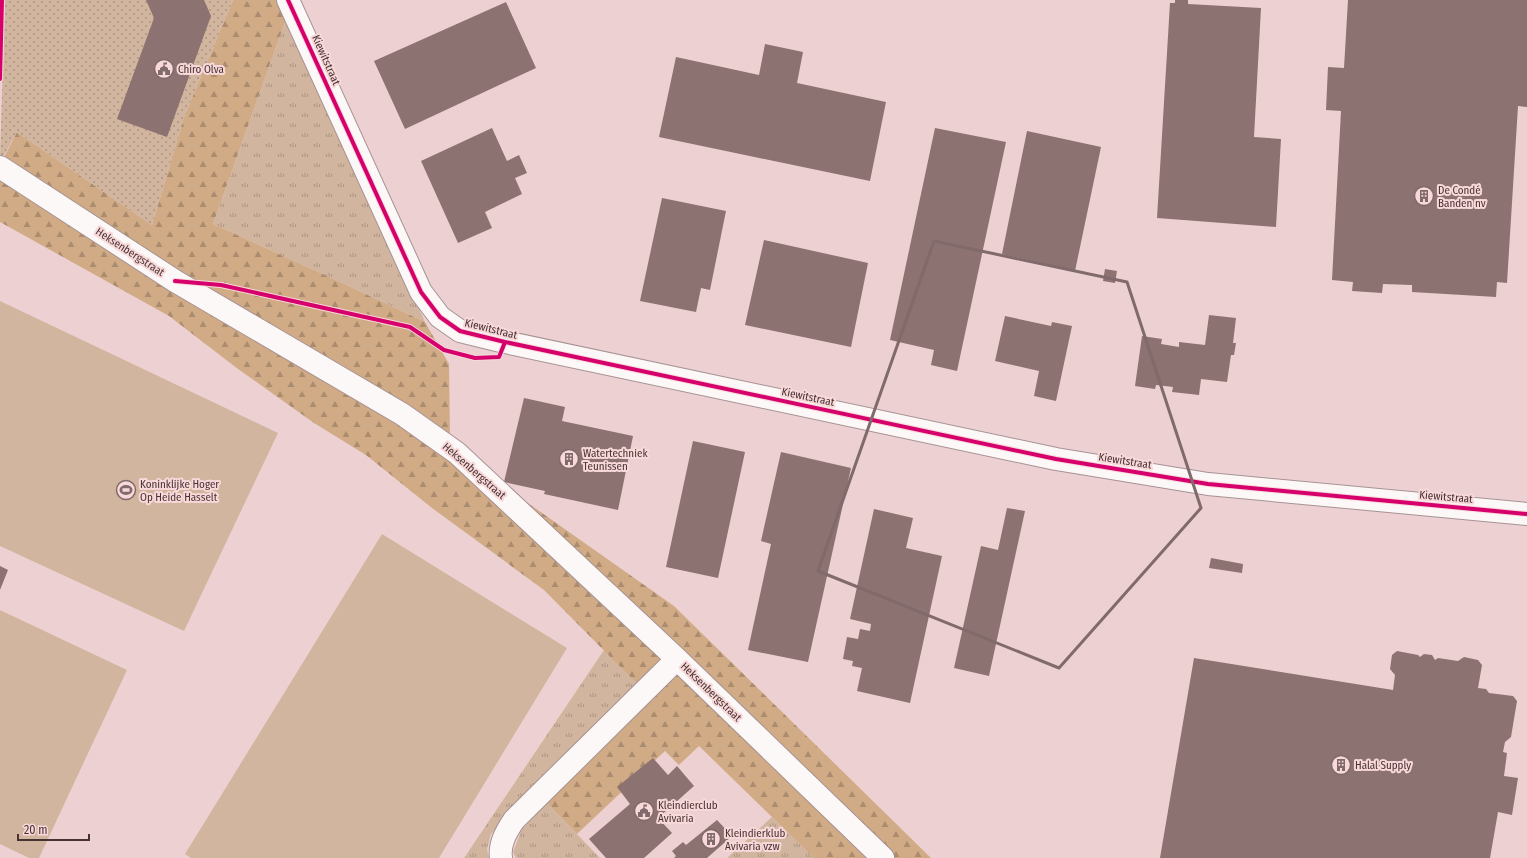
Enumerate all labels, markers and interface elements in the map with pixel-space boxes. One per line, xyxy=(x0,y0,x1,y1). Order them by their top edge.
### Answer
street label: Kiewitstraat xyxy=(309,33,343,88)
public building icon: Chiro Olva xyxy=(153,58,175,80)
place label: Chiro Olva xyxy=(178,63,224,76)
place label: De Condé Banden nv xyxy=(1438,184,1486,210)
building icon: De Condé Banden nv xyxy=(1413,185,1435,207)
street label: Heksenbergstraat xyxy=(93,225,167,279)
street label: Kiewitstraat xyxy=(463,316,519,342)
street label: Kiewitstraat xyxy=(780,385,836,409)
street label: Heksenbergstraat xyxy=(440,440,508,502)
place label: Watertechniek Teunissen xyxy=(583,447,648,473)
building icon: Watertechniek Teunissen xyxy=(558,448,580,470)
street label: Kiewitstraat xyxy=(1097,450,1153,472)
place label: Koninklijke Hoger Op Heide Hasselt xyxy=(140,478,219,504)
sports icon: Koninklijke Hoger Op Heide Hasselt xyxy=(115,479,137,501)
street label: Kiewitstraat xyxy=(1419,488,1474,506)
street label: Heksenbergstraat xyxy=(678,660,744,724)
building icon: Halal Supply xyxy=(1330,754,1352,776)
place label: Halal Supply xyxy=(1355,759,1411,772)
place label: Kleindierclub Avivaria xyxy=(658,799,718,825)
public building icon: Kleindierclub Avivaria xyxy=(633,800,655,822)
scale bar xyxy=(18,816,89,842)
text: 20 m xyxy=(24,823,48,837)
place label: Kleindierklub Avivaria vzw xyxy=(725,827,785,853)
building icon: Kleindierklub Avivaria vzw xyxy=(700,828,722,850)

